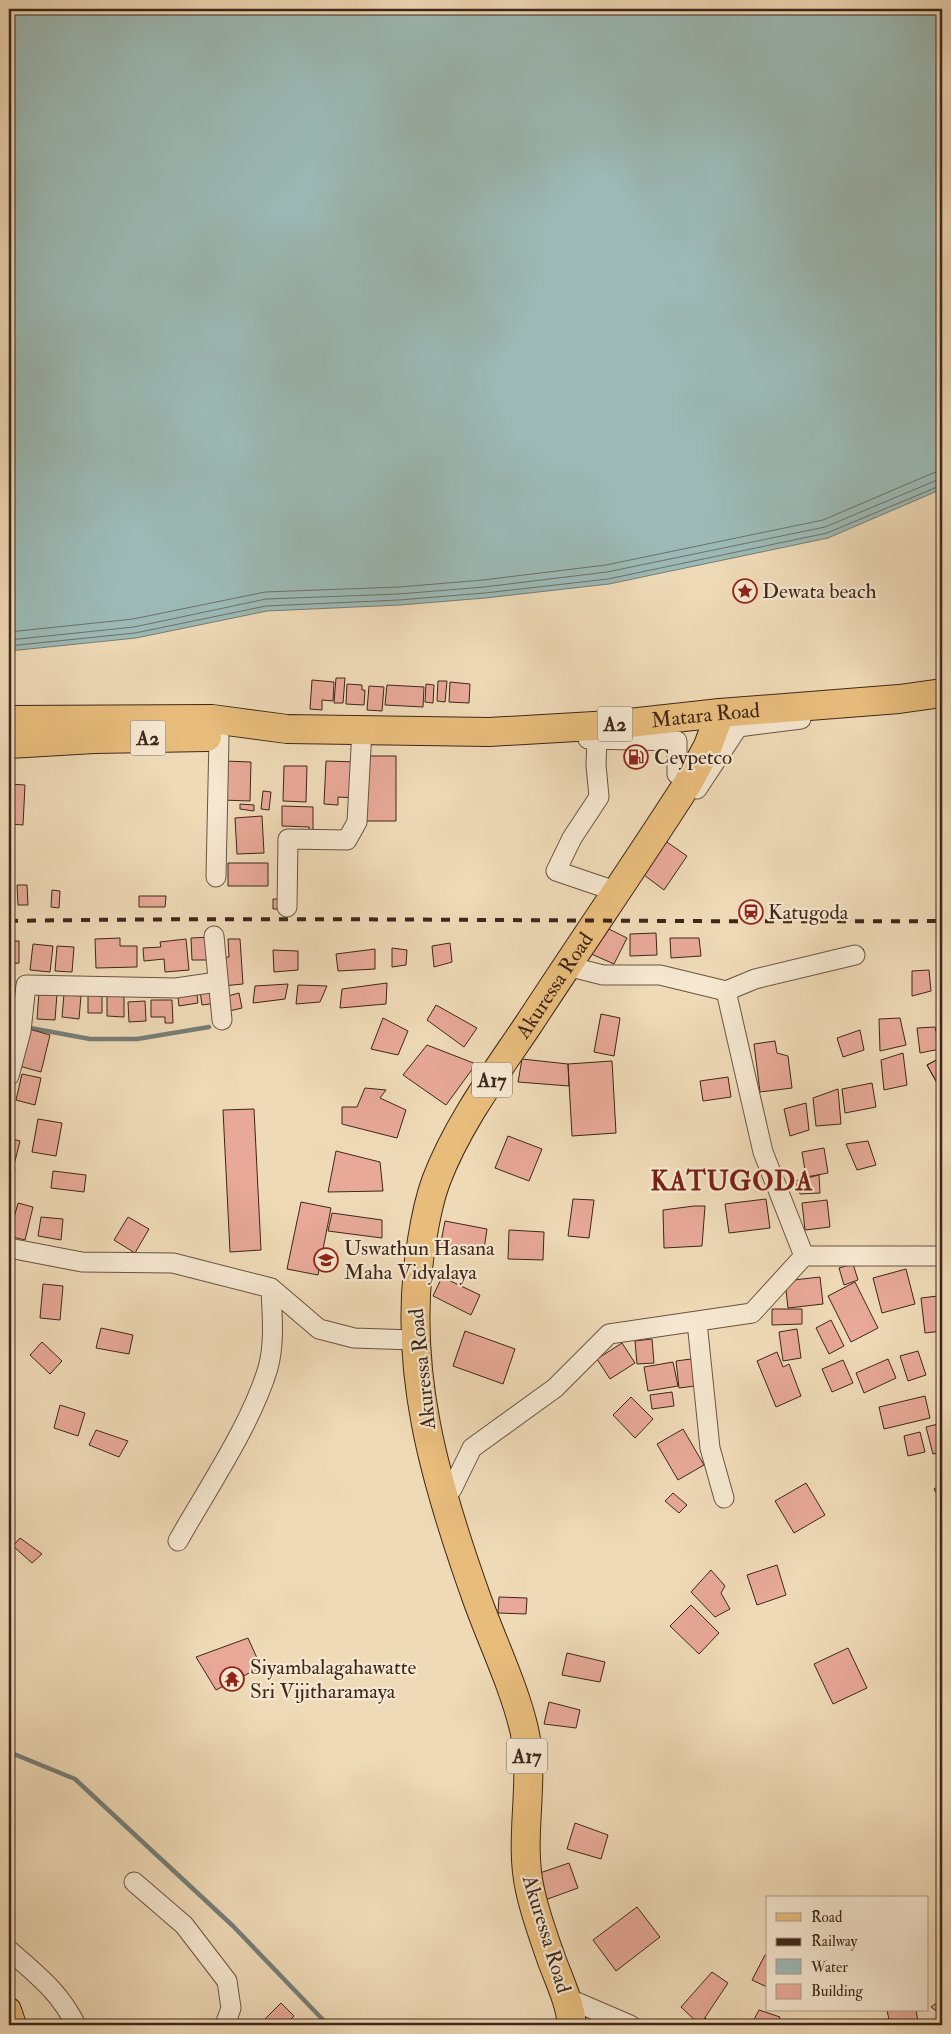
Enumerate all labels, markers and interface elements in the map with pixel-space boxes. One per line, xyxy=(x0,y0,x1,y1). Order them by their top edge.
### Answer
place icon: Dewata beach xyxy=(732,578,758,604)
place label: Dewata beach xyxy=(762,578,876,605)
street label: Matara Road xyxy=(650,697,762,734)
road number: A2 xyxy=(598,706,632,742)
road number: A2 xyxy=(130,720,166,756)
fuel station icon: Ceypetco xyxy=(623,744,649,770)
place label: Ceypetco xyxy=(654,744,732,771)
station icon: Katugoda xyxy=(738,899,764,925)
place label: Katugoda xyxy=(768,899,849,926)
street label: Akuressa Road xyxy=(509,927,600,1045)
road number: A17 xyxy=(472,1062,512,1098)
district label: KATUGODA xyxy=(651,1166,813,1198)
place label: Uswathun Hasana Maha Vidyalaya xyxy=(344,1235,495,1286)
school or university icon: Uswathun Hasana Maha Vidyalaya xyxy=(313,1247,339,1273)
street label: Akuressa Road xyxy=(403,1306,442,1432)
place label: Siyambalagahawatte Sri Vijitharamaya xyxy=(250,1654,417,1705)
temple icon: Siyambalagahawatte Sri Vijitharamaya xyxy=(219,1666,245,1692)
road number: A17 xyxy=(507,1738,547,1774)
street label: Akuressa Road xyxy=(515,1871,577,1997)
legend xyxy=(766,1896,928,2012)
text: Road xyxy=(811,1908,843,1927)
text: Railway xyxy=(811,1932,858,1951)
text: Water xyxy=(810,1958,848,1977)
text: Building xyxy=(811,1982,863,2001)

